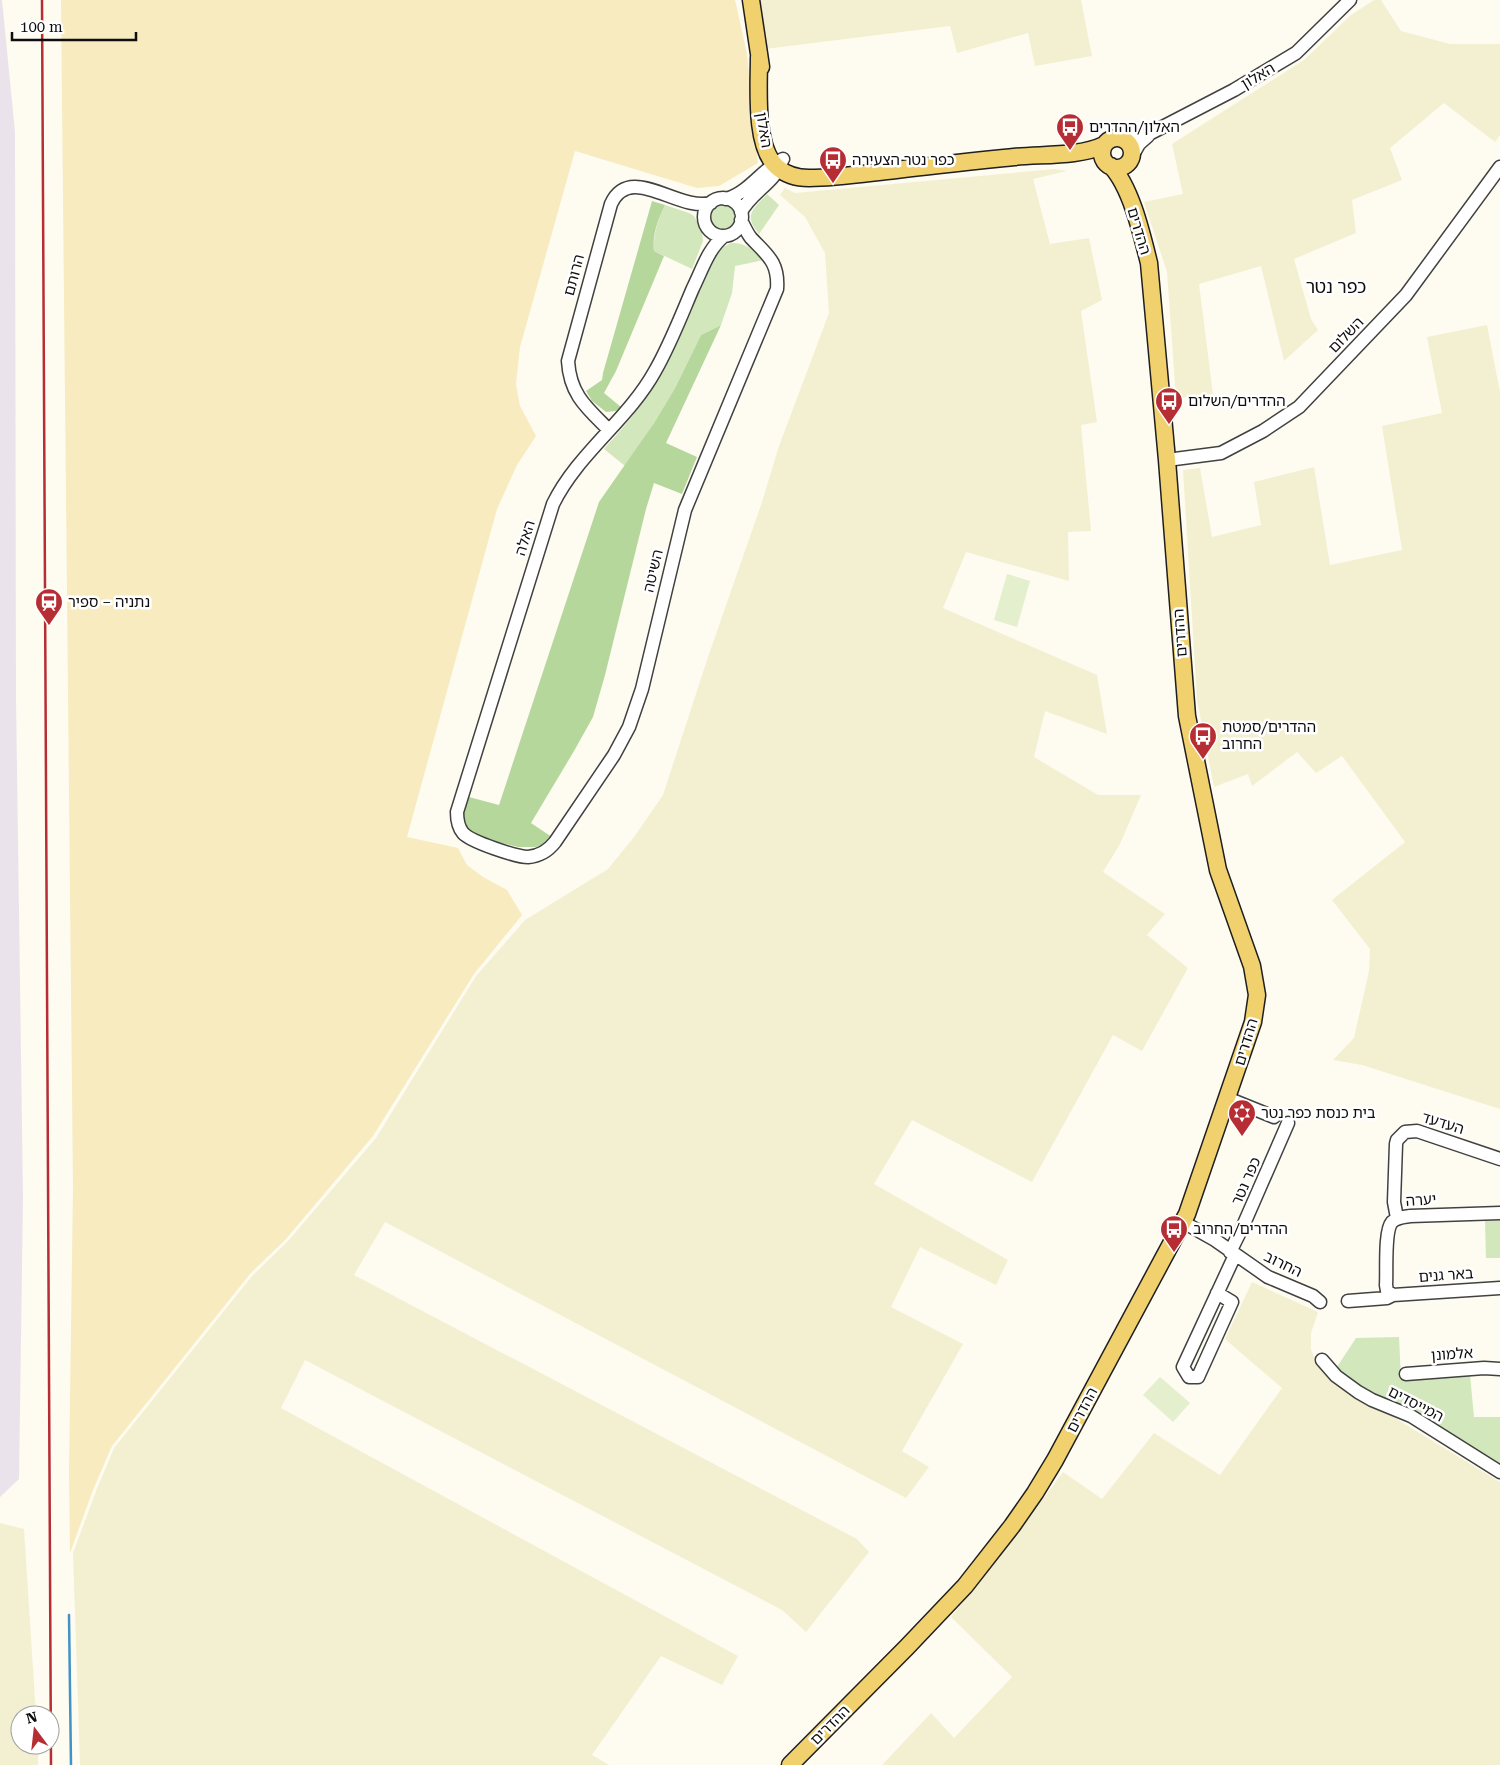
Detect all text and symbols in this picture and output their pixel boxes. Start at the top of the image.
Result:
scale bar [12,10,136,42]
text: 100 m [20,18,63,36]
street label: האלון [1238,59,1278,93]
street label: האלון [752,111,776,149]
bus stop icon: האלון/ההדרים [1055,112,1085,151]
place label: האלון/ההדרים [1089,118,1180,136]
bus stop icon: כפר נטר הצעירה [818,145,848,184]
place label: כפר נטר הצעירה [852,151,955,169]
street label: ההדרים [1123,205,1155,257]
street label: הרותם [560,252,588,298]
district label: כפר נטר [1306,276,1366,297]
street label: השלום [1325,313,1367,357]
bus stop icon: ההדרים/השלום [1154,386,1184,425]
place label: ההדרים/השלום [1188,392,1286,410]
street label: האלה [511,518,539,558]
street label: השיטה [639,548,667,594]
station icon: נתניה – ספיר [34,587,64,626]
place label: נתניה – ספיר [68,593,150,611]
street label: ההדרים [1169,608,1191,658]
place label: ההדרים/סמטת החרוב [1222,718,1316,753]
bus stop icon: ההדרים/סמטת החרוב [1188,721,1218,760]
street label: ההדרים [1230,1016,1262,1068]
synagogue icon: בית כנסת כפר נטר [1227,1098,1257,1137]
place label: בית כנסת כפר נטר [1261,1104,1376,1122]
street label: העדעד [1420,1108,1466,1138]
street label: כפר נטר [1227,1154,1265,1208]
street label: יערה [1405,1190,1437,1210]
bus stop icon: ההדרים/החרוב [1159,1214,1189,1253]
place label: ההדרים/החרוב [1193,1220,1288,1238]
street label: החרוב [1261,1247,1305,1281]
street label: באר גנים [1418,1264,1474,1286]
street label: אלמונן [1430,1344,1474,1364]
street label: המייסדים [1385,1382,1447,1426]
street label: ההדרים [1063,1384,1101,1436]
street label: ההדרים [806,1701,854,1749]
north arrow [10,1705,60,1755]
text: N [24,1708,39,1727]

